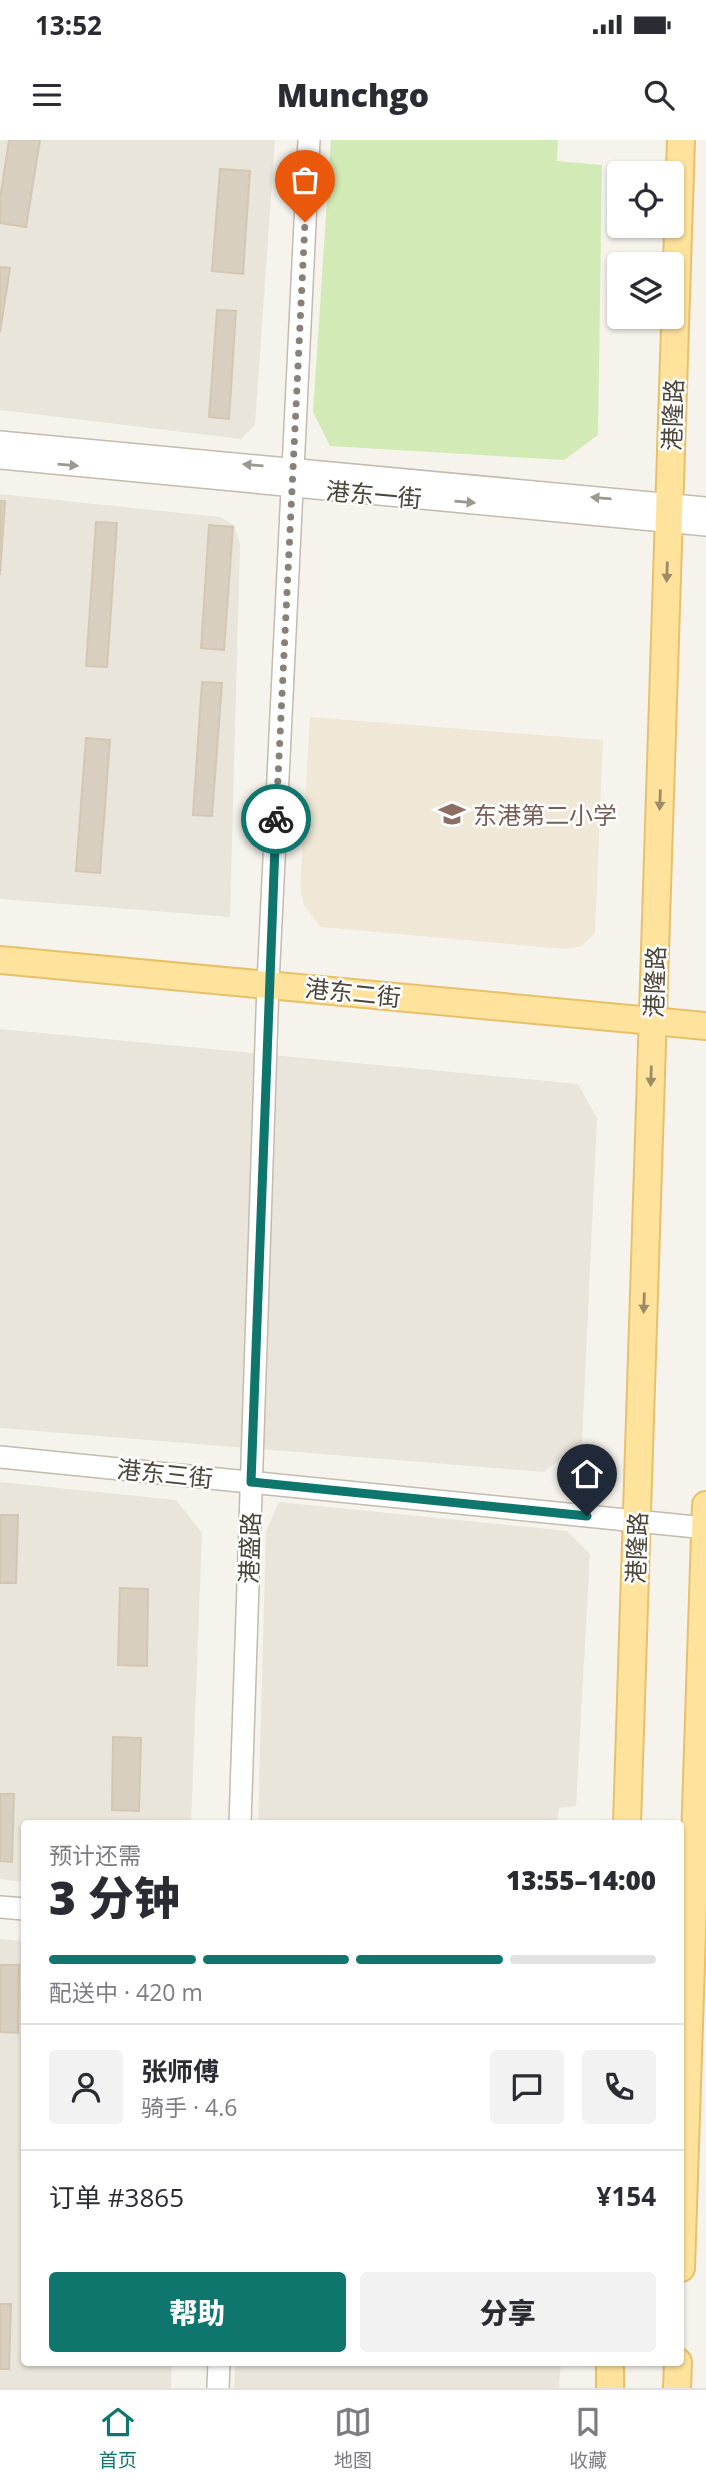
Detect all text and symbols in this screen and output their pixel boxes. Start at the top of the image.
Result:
text: 13:52 [35,7,102,43]
text: Munchgo [277,73,429,116]
icon: menu [28,76,66,114]
icon: search [640,76,678,114]
pin [275,150,335,222]
icon: bag [286,161,324,199]
map controls [607,161,684,329]
button: locate [607,161,684,238]
button: layers [607,252,684,329]
street label: 港隆路 [654,378,690,452]
one-way arrow [57,459,79,470]
one-way arrow [242,460,264,471]
street label: 港东一街 [325,473,423,515]
one-way arrow [590,492,612,503]
one-way arrow [454,497,476,508]
one-way arrow [662,562,673,584]
courier [241,784,311,854]
one-way arrow [654,789,666,811]
place label: 东港第二小学 [473,798,617,831]
school or university icon: 东港第二小学 [437,799,467,829]
icon: bike [257,800,295,838]
street label: 港隆路 [636,945,672,1019]
street label: 港东二街 [304,971,402,1013]
one-way arrow [646,1065,657,1087]
one-way arrow [638,1293,650,1315]
pin [557,1444,617,1516]
street label: 港东三街 [116,1452,214,1494]
icon: home [568,1455,606,1493]
street label: 港盛路 [231,1511,267,1585]
street label: 港隆路 [618,1511,654,1585]
text: 预计还需 [49,1839,141,1871]
text: 13:55–14:00 [506,1862,656,1898]
text: 3 分钟 [49,1866,180,1928]
text: 配送中 · 420 m [49,1976,203,2008]
button: person [49,2050,123,2124]
button: chat [490,2050,564,2124]
button: phone [582,2050,656,2124]
text: 张师傅 [141,2053,219,2089]
text: 骑手 · 4.6 [141,2091,237,2123]
text: ¥154 [597,2178,656,2214]
text: 订单 #3865 [49,2179,184,2215]
button: 帮助 [49,2272,346,2352]
button: 分享 [360,2272,656,2352]
tab: 首页 [99,2403,137,2473]
tab: 地图 [334,2403,372,2473]
tab: 收藏 [569,2403,607,2473]

